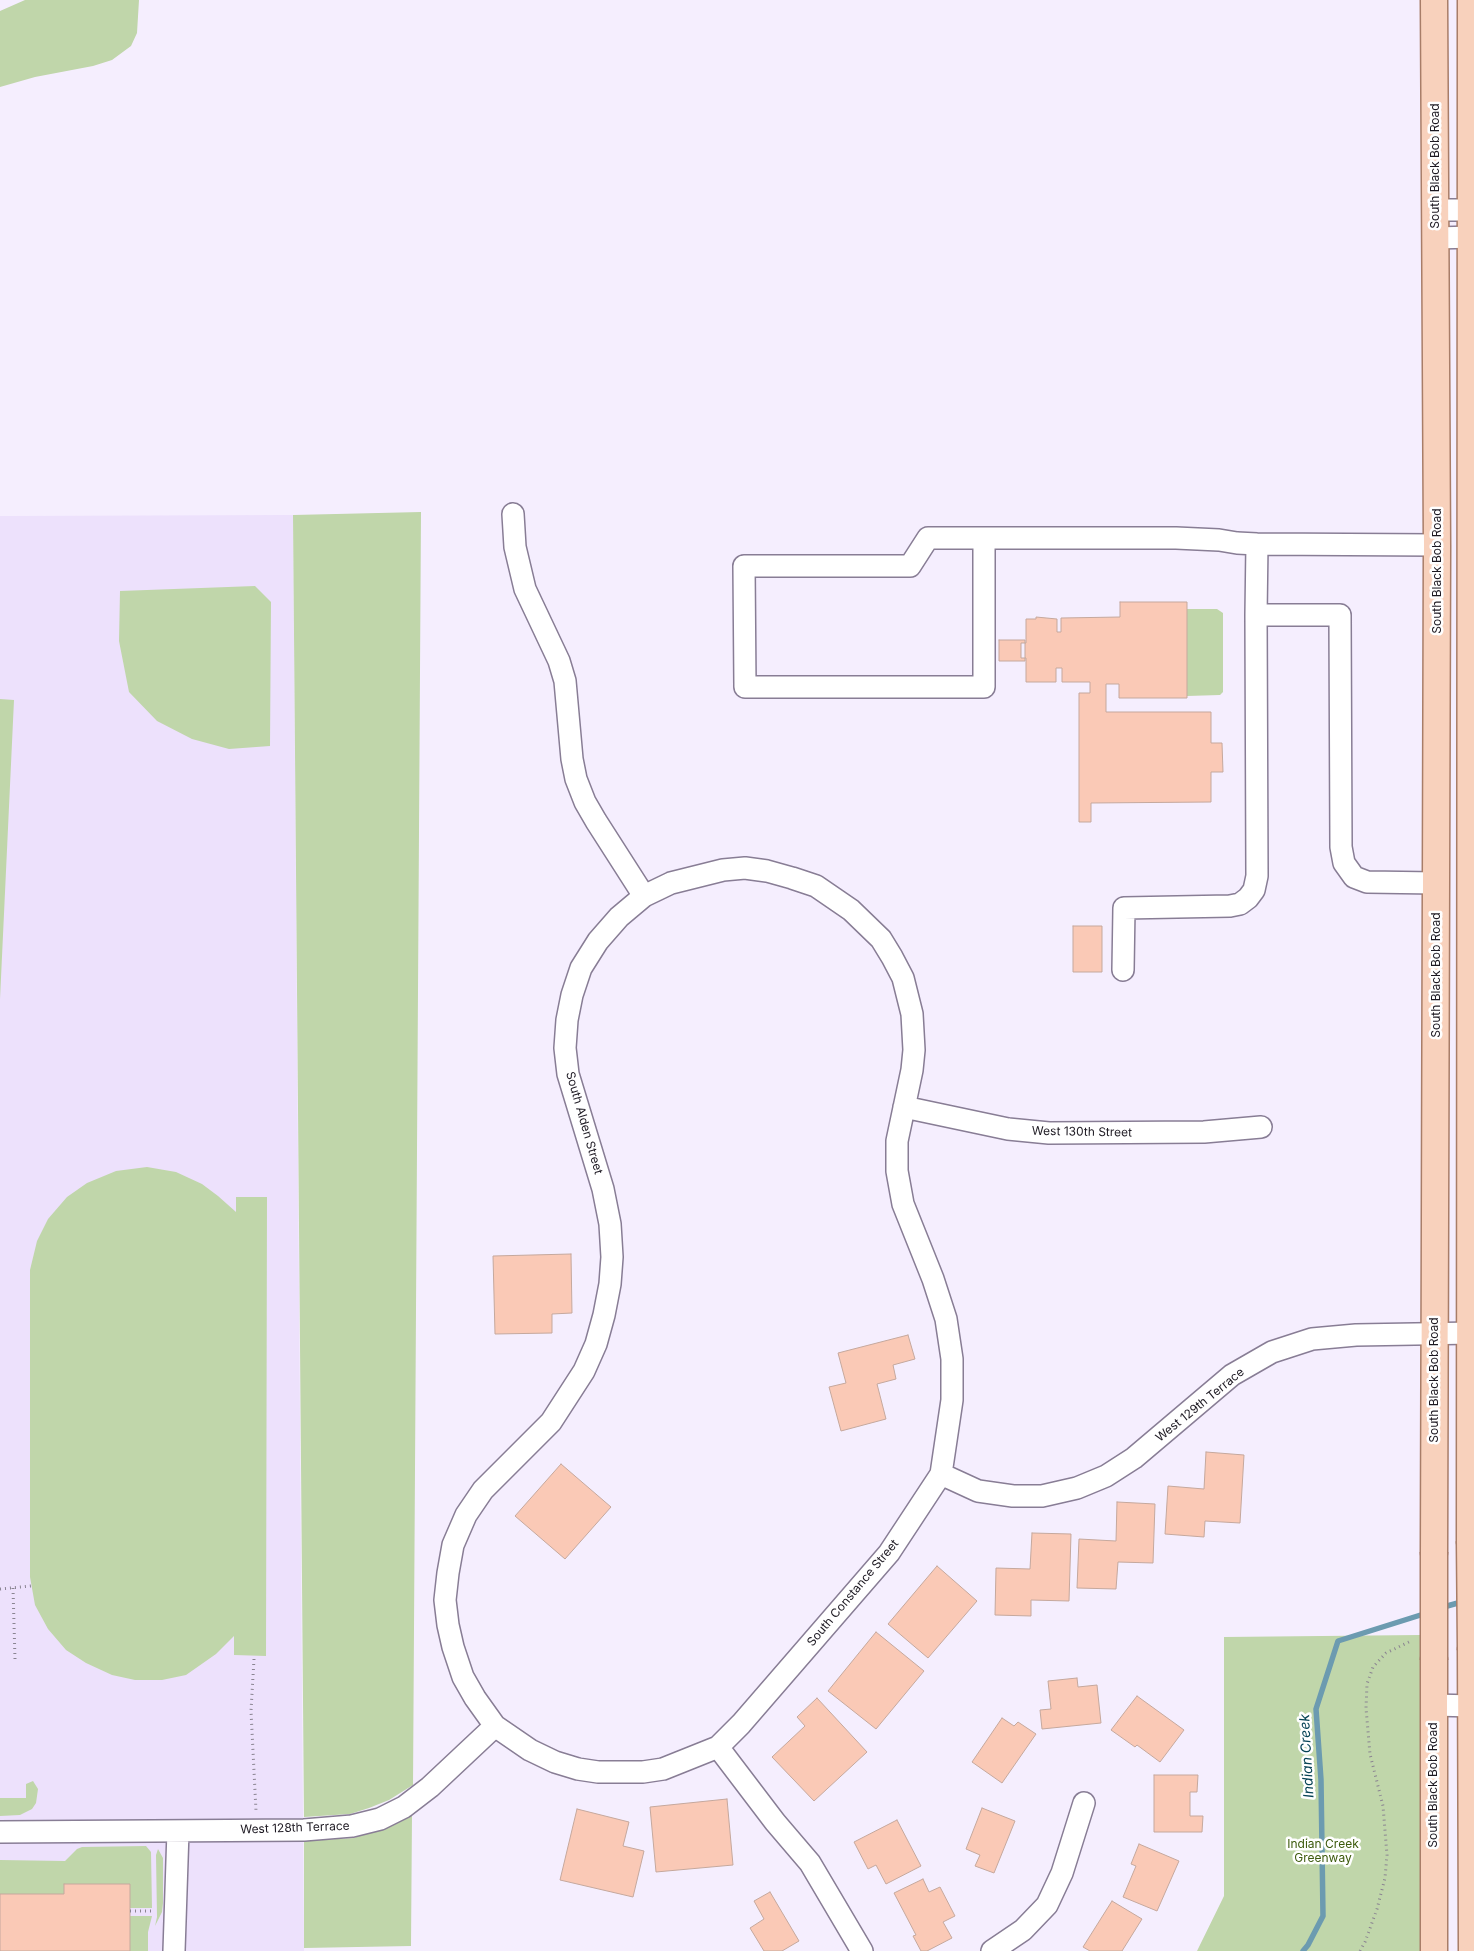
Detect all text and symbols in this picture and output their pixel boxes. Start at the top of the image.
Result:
street label: South Black Bob Road [1428,103,1442,229]
street label: South Black Bob Road [1430,508,1444,634]
street label: South Black Bob Road [1429,912,1443,1038]
street label: South Alden Street [562,1070,606,1176]
street label: West 130th Street [1032,1124,1132,1140]
street label: South Black Bob Road [1427,1317,1441,1443]
street label: West 129th Terrace [1153,1365,1247,1445]
street label: South Constance Street [804,1537,902,1649]
water label: Indian Creek [1296,1714,1318,1798]
street label: South Black Bob Road [1426,1722,1440,1848]
street label: West 128th Terrace [240,1819,350,1837]
park label: Indian Creek Greenway [1287,1837,1359,1865]

